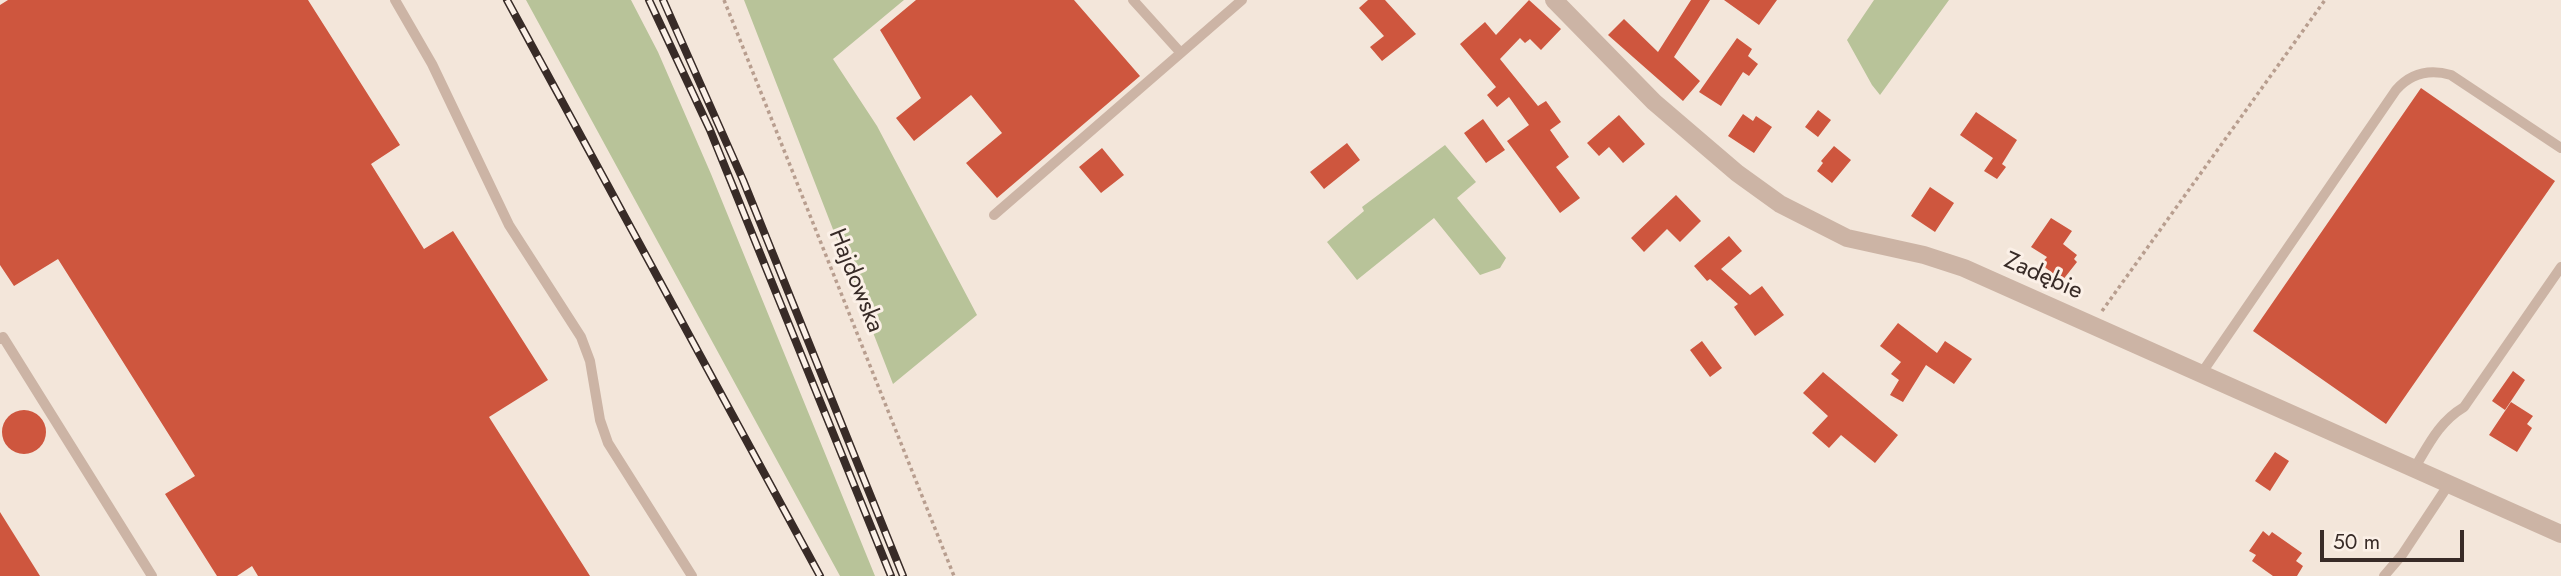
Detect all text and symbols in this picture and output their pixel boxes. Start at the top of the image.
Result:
street label: Hajdowska [821,225,889,337]
street label: Zadębie [1999,247,2087,307]
scale bar [2323,516,2466,560]
text: 50 m [2333,527,2380,557]

